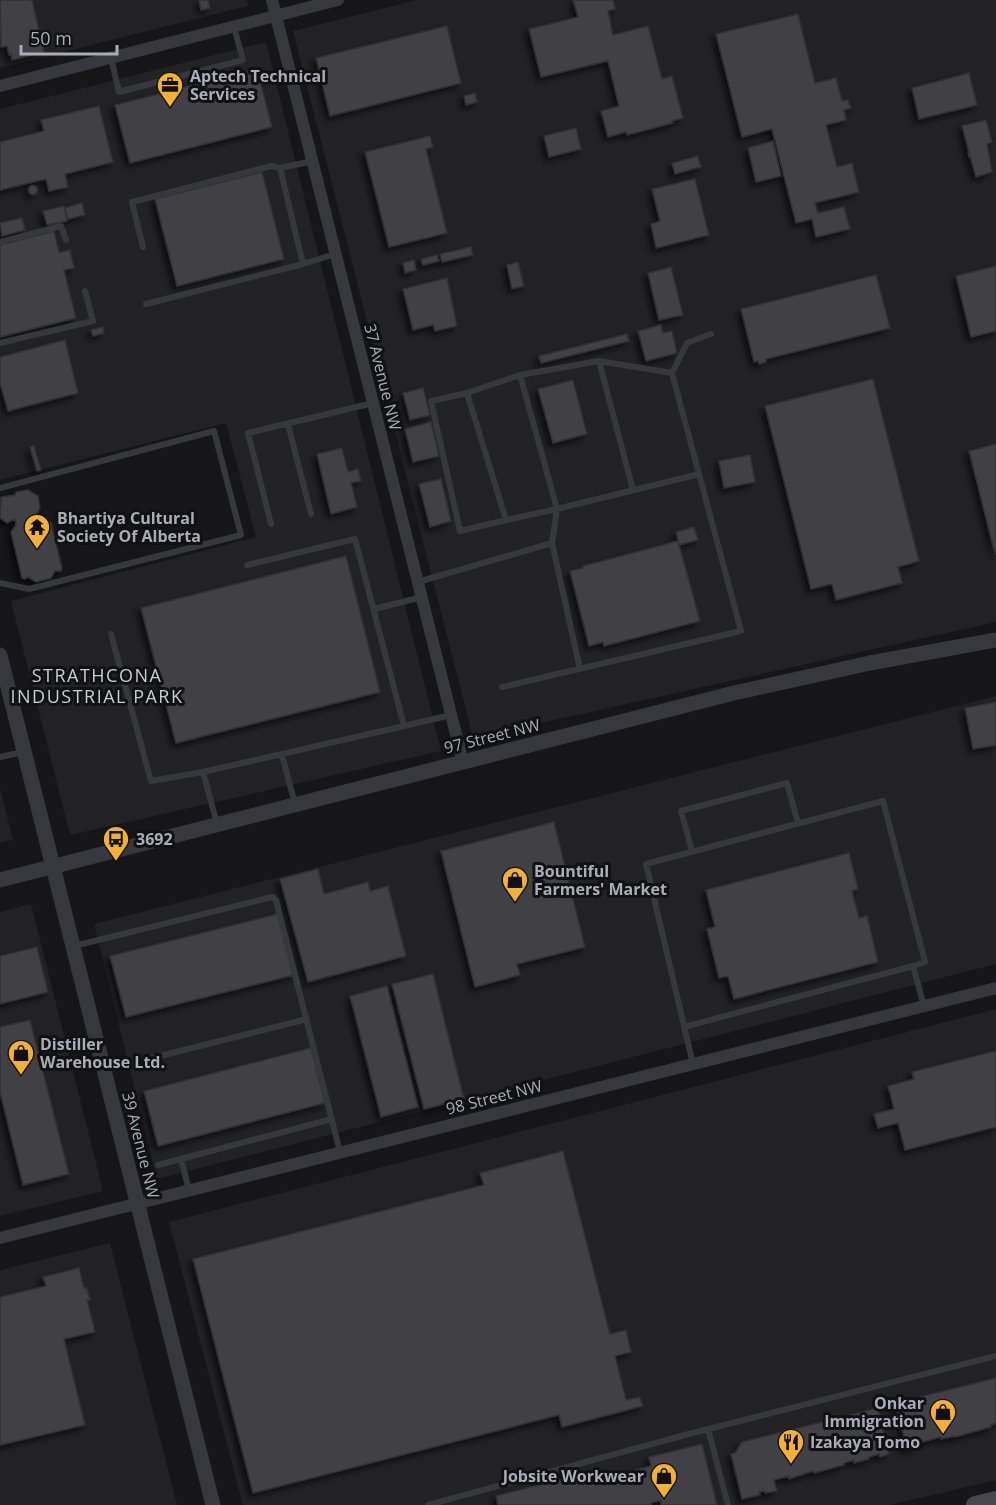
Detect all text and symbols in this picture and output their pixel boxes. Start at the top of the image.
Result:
scale bar [21,18,117,56]
text: 50 m [30,26,72,50]
place label: Aptech Technical Services [190,65,326,105]
office icon: Aptech Technical Services [155,70,185,108]
street label: 37 Avenue NW [359,321,407,433]
place label: Bhartiya Cultural Society Of Alberta [57,507,201,547]
temple icon: Bhartiya Cultural Society Of Alberta [22,512,52,550]
district label: STRATHCONA INDUSTRIAL PARK [11,663,183,708]
street label: 97 Street NW [442,713,542,759]
bus stop icon: 3692 [101,824,131,862]
place label: 3692 [136,828,173,850]
place label: Bountiful Farmers' Market [534,860,667,900]
shop icon: Bountiful Farmers' Market [500,865,530,903]
place label: Distiller Warehouse Ltd. [40,1033,165,1073]
shop icon: Distiller Warehouse Ltd. [6,1038,36,1076]
street label: 98 Street NW [444,1074,544,1120]
street label: 39 Avenue NW [117,1089,165,1201]
place label: Onkar Immigration [824,1392,924,1432]
shop icon: Onkar Immigration [928,1397,958,1435]
restaurant icon: Izakaya Tomo [776,1427,806,1465]
place label: Izakaya Tomo [810,1431,920,1453]
shop icon: Jobsite Workwear [649,1461,679,1499]
place label: Jobsite Workwear [501,1465,644,1487]

